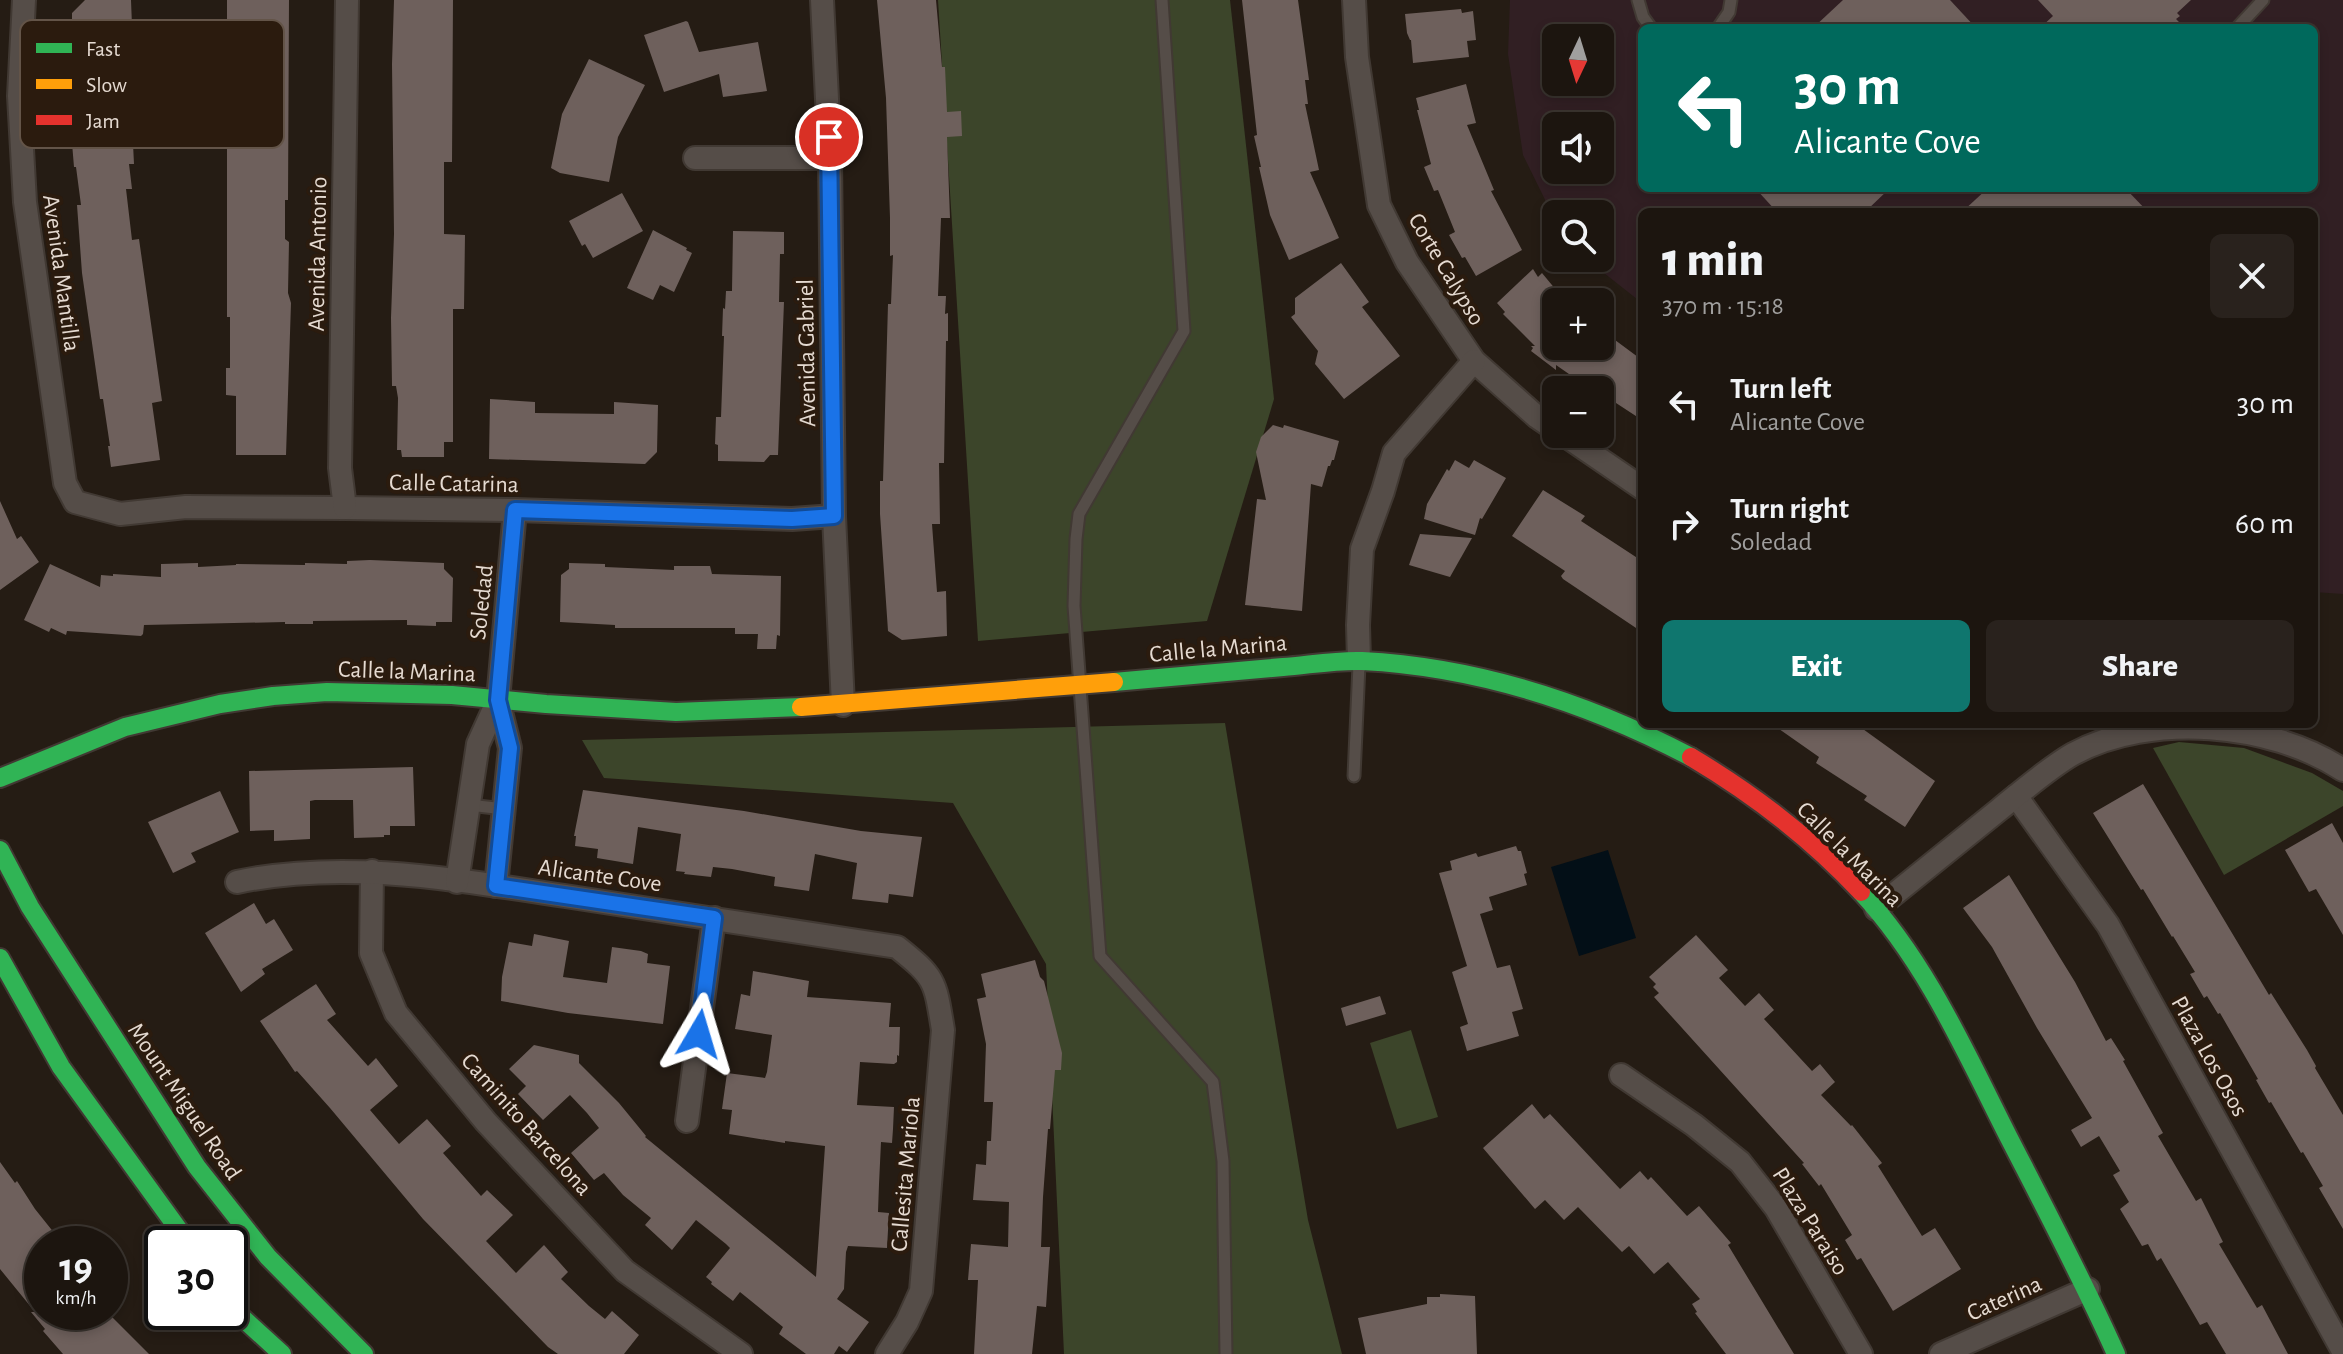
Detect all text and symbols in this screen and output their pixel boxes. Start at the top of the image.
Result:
legend [20,20,284,148]
north arrow [1542,24,1614,96]
map controls [1542,24,1614,448]
text: Fast [86,38,120,60]
icon: left [1662,56,1766,160]
text: 30 m [1794,59,1901,115]
text: Slow [86,74,127,96]
pin [795,103,863,171]
text: Jam [86,110,120,132]
button: sound [1542,112,1614,184]
icon: arrive [807,115,851,159]
text: Alicante Cove [1794,124,1981,160]
street label: Avenida Antonio [305,176,331,332]
street label: Avenida Mantilla [38,193,84,353]
button: search [1542,200,1614,272]
street label: Corte Calypso [1403,209,1489,330]
button: close [2210,234,2294,318]
text: 1 min [1662,237,1764,285]
street label: Avenida Gabriel [794,279,820,427]
button: + [1542,288,1614,360]
text: 370 m · 15:18 [1662,293,1784,319]
text: Turn left [1730,374,1831,404]
button: − [1542,376,1614,448]
icon: left [1662,382,1706,426]
text: 30 m [2237,389,2294,419]
text: Alicante Cove [1730,409,1865,435]
street label: Calle Catarina [389,471,519,497]
text: Turn right [1730,494,1849,524]
icon: right [1662,502,1706,546]
text: 60 m [2235,509,2294,539]
text: Soledad [1730,529,1812,555]
street label: Soledad [466,563,498,641]
button: Exit [1662,620,1970,712]
button: Share [1986,620,2294,712]
street label: Calle la Marina [1148,631,1288,667]
street label: Calle la Marina [338,658,476,686]
street label: Calle la Marina [1792,797,1907,912]
street label: Alicante Cove [537,855,663,897]
position arrow [657,992,741,1076]
street label: Plaza Los Osos [2166,992,2252,1121]
street label: Mount Miguel Road [123,1019,245,1184]
street label: Caminito Barcelona [456,1049,596,1200]
street label: Callesita Mariola [887,1095,925,1253]
street label: Plaza Paraiso [1768,1163,1853,1280]
speed limit sign: 30 [144,1226,248,1330]
text: 19 [59,1248,93,1288]
street label: Caterina [1963,1272,2045,1326]
text: km/h [55,1288,97,1308]

